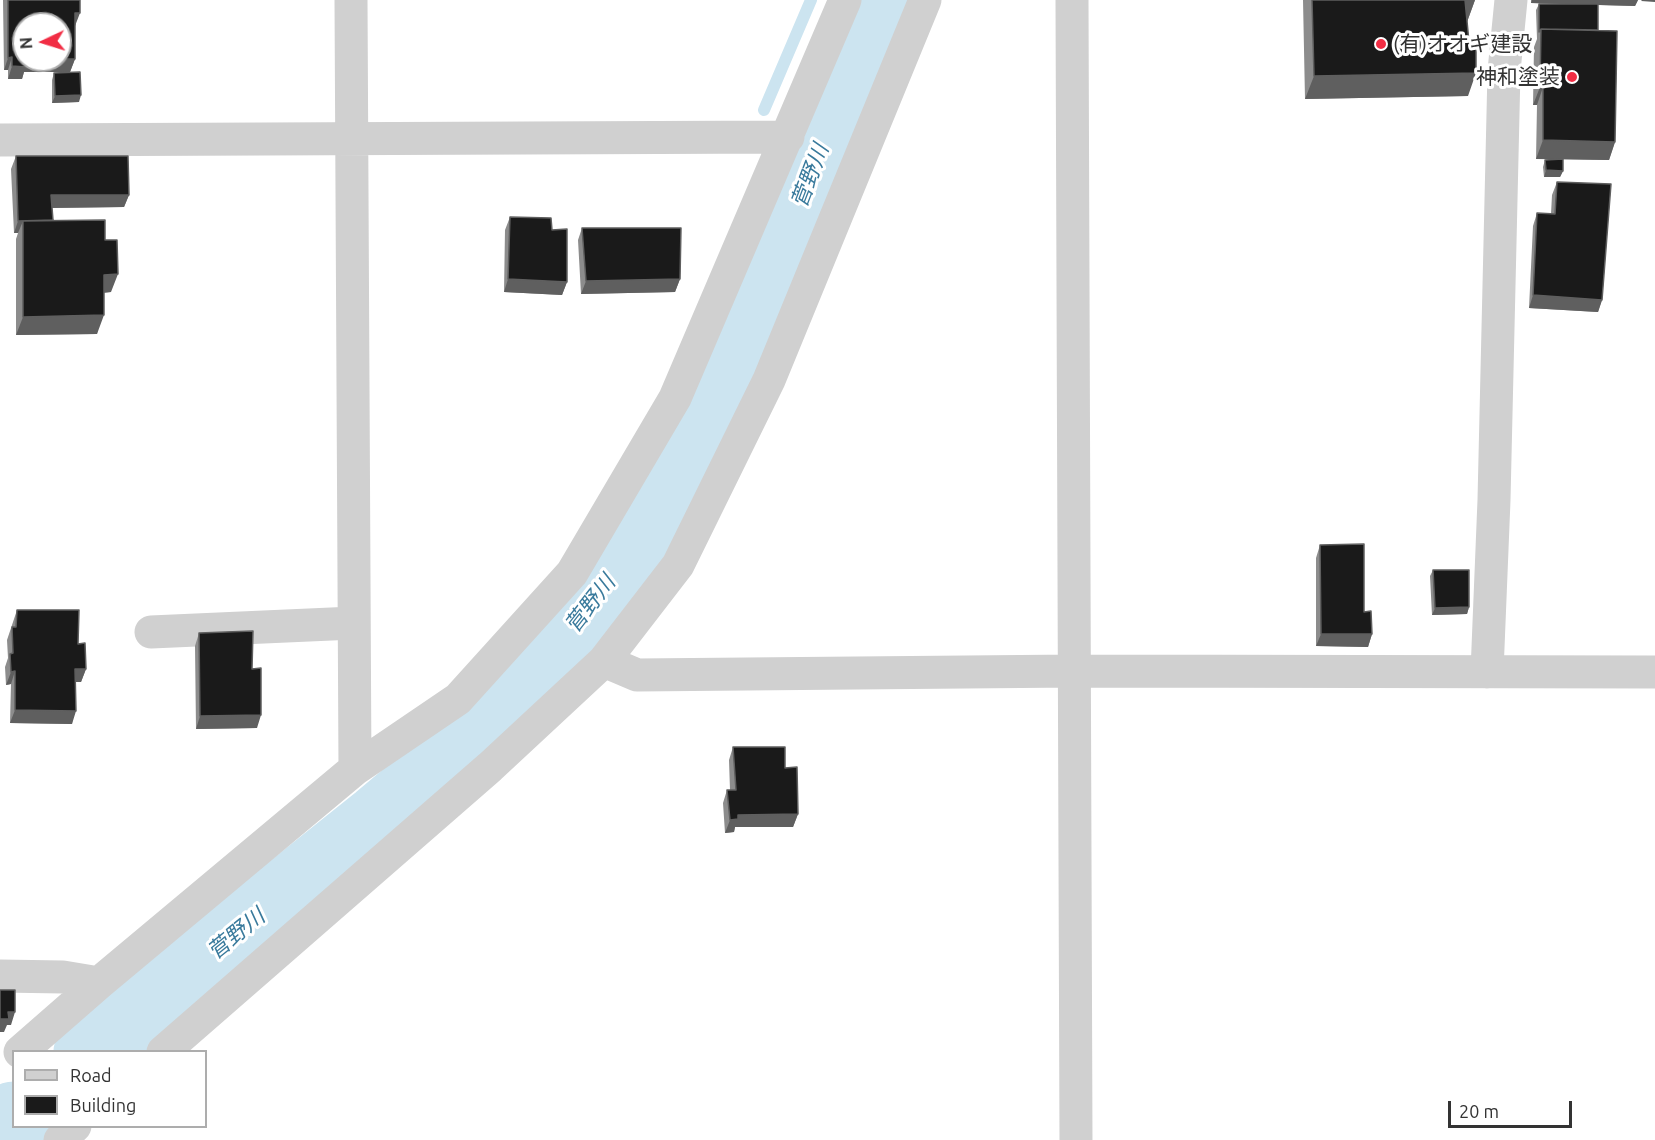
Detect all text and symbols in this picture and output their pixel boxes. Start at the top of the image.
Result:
north arrow [12,12,72,72]
place label: (有)オオギ建設 [1393,31,1532,57]
text: N [17,37,35,50]
marker: (有)オオギ建設 [1374,37,1388,51]
place label: 神和塗装 [1476,64,1560,90]
marker: 神和塗装 [1565,70,1579,84]
water label: 菅野川 [786,140,834,212]
water label: 菅野川 [559,570,621,638]
water label: 菅野川 [202,903,270,965]
legend [12,1050,207,1128]
text: Road [70,1065,112,1085]
scale bar [1451,1089,1576,1127]
text: Building [70,1095,136,1115]
text: 20 m [1459,1101,1499,1121]

